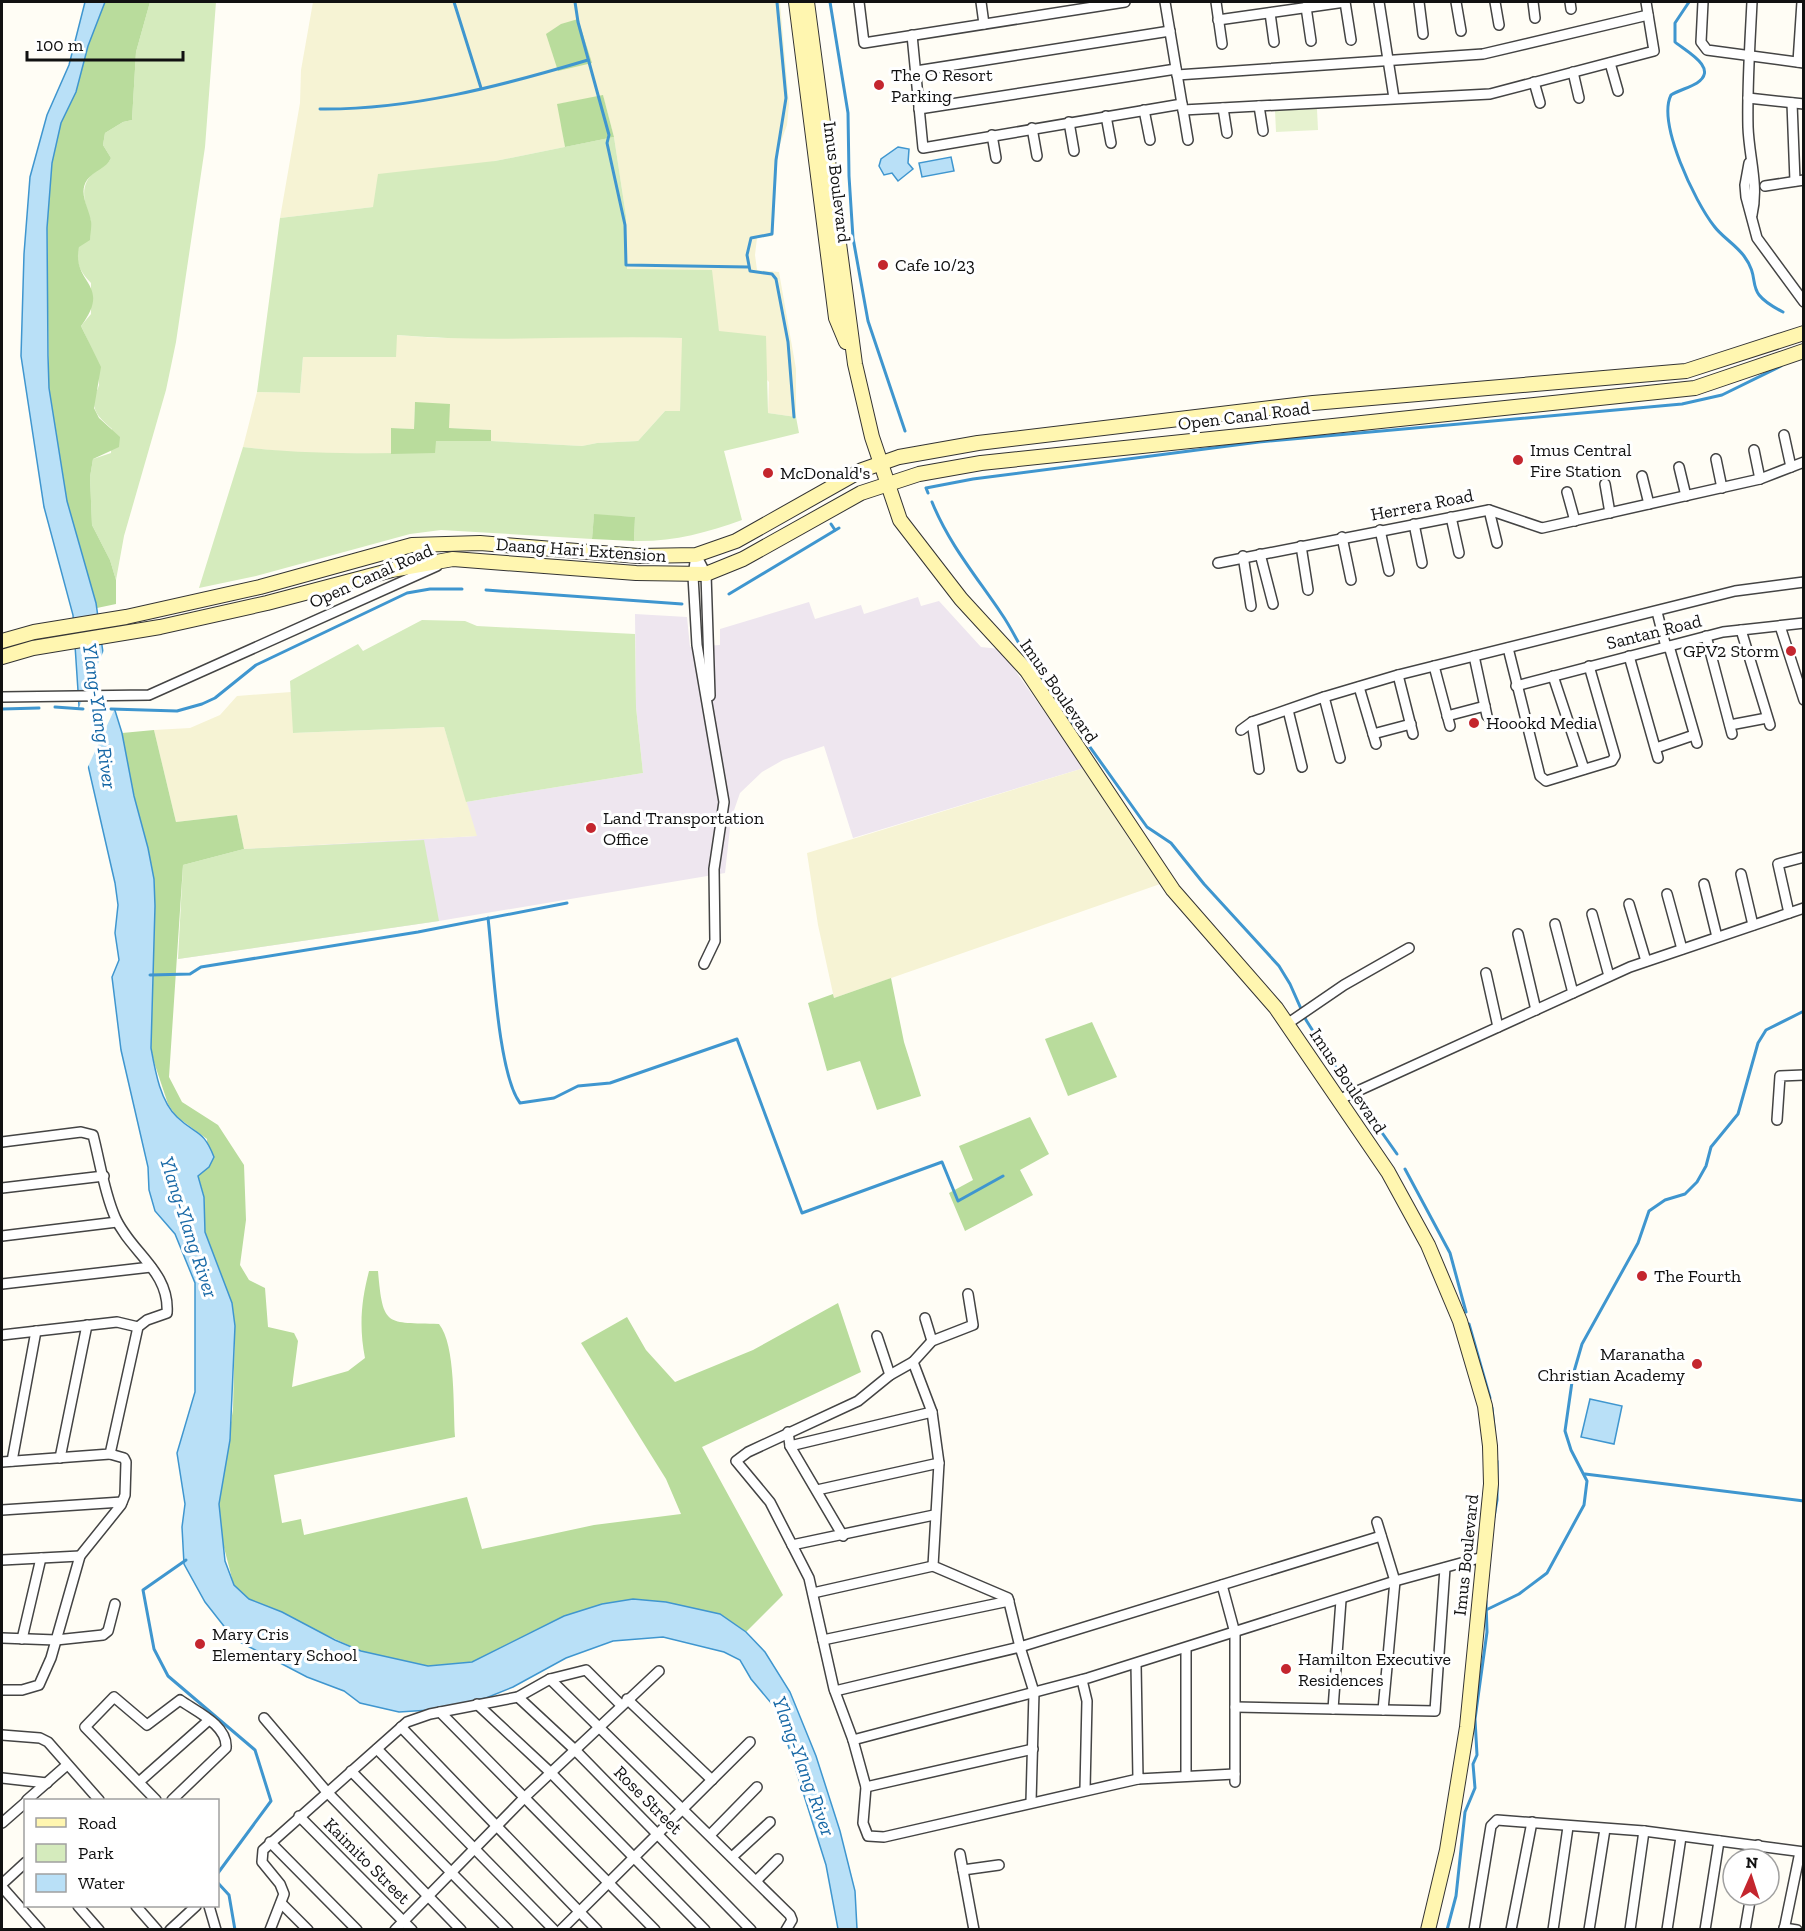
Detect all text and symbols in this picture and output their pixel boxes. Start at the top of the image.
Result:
scale bar [27,24,183,62]
text: 100 m [36,34,84,56]
place label: The O Resort Parking [891,64,993,107]
marker: The O Resort Parking [872,78,886,92]
street label: Imus Boulevard [819,120,855,244]
place label: Cafe 10/23 [895,254,975,276]
marker: Cafe 10/23 [876,258,890,272]
street label: Open Canal Road [1177,397,1311,435]
place label: Imus Central Fire Station [1530,439,1632,482]
marker: Imus Central Fire Station [1511,453,1525,467]
place label: McDonald's [780,462,870,484]
marker: McDonald's [761,466,775,480]
street label: Herrera Road [1369,484,1475,526]
street label: Daang Hari Extension [495,533,668,567]
street label: Open Canal Road [306,539,436,613]
street label: Santan Road [1604,610,1704,654]
street label: Imus Boulevard [1015,635,1103,747]
place label: GPV2 Storm [1683,640,1779,662]
water label: Ylang-Ylang River [78,642,122,790]
marker: GPV2 Storm [1784,644,1798,658]
place label: Hoookd Media [1486,712,1598,734]
marker: Hoookd Media [1467,716,1481,730]
place label: Land Transportation Office [603,807,765,850]
marker: Land Transportation Office [584,821,598,835]
street label: Imus Boulevard [1305,1024,1391,1138]
water label: Ylang-Ylang River [155,1153,223,1301]
place label: The Fourth [1654,1265,1741,1287]
marker: The Fourth [1635,1269,1649,1283]
place label: Maranatha Christian Academy [1537,1343,1686,1386]
marker: Maranatha Christian Academy [1690,1357,1704,1371]
street label: Imus Boulevard [1449,1493,1483,1617]
place label: Mary Cris Elementary School [212,1623,357,1666]
marker: Mary Cris Elementary School [193,1637,207,1651]
place label: Hamilton Executive Residences [1298,1648,1451,1691]
marker: Hamilton Executive Residences [1279,1662,1293,1676]
water label: Ylang-Ylang River [768,1693,840,1839]
street label: Rose Street [609,1761,687,1839]
legend [24,1799,219,1907]
text: Road [78,1812,117,1834]
street label: Kaimito Street [319,1813,415,1909]
text: Park [78,1842,114,1864]
north arrow [1721,1847,1781,1907]
text: N [1745,1853,1758,1872]
text: Water [78,1872,125,1894]

